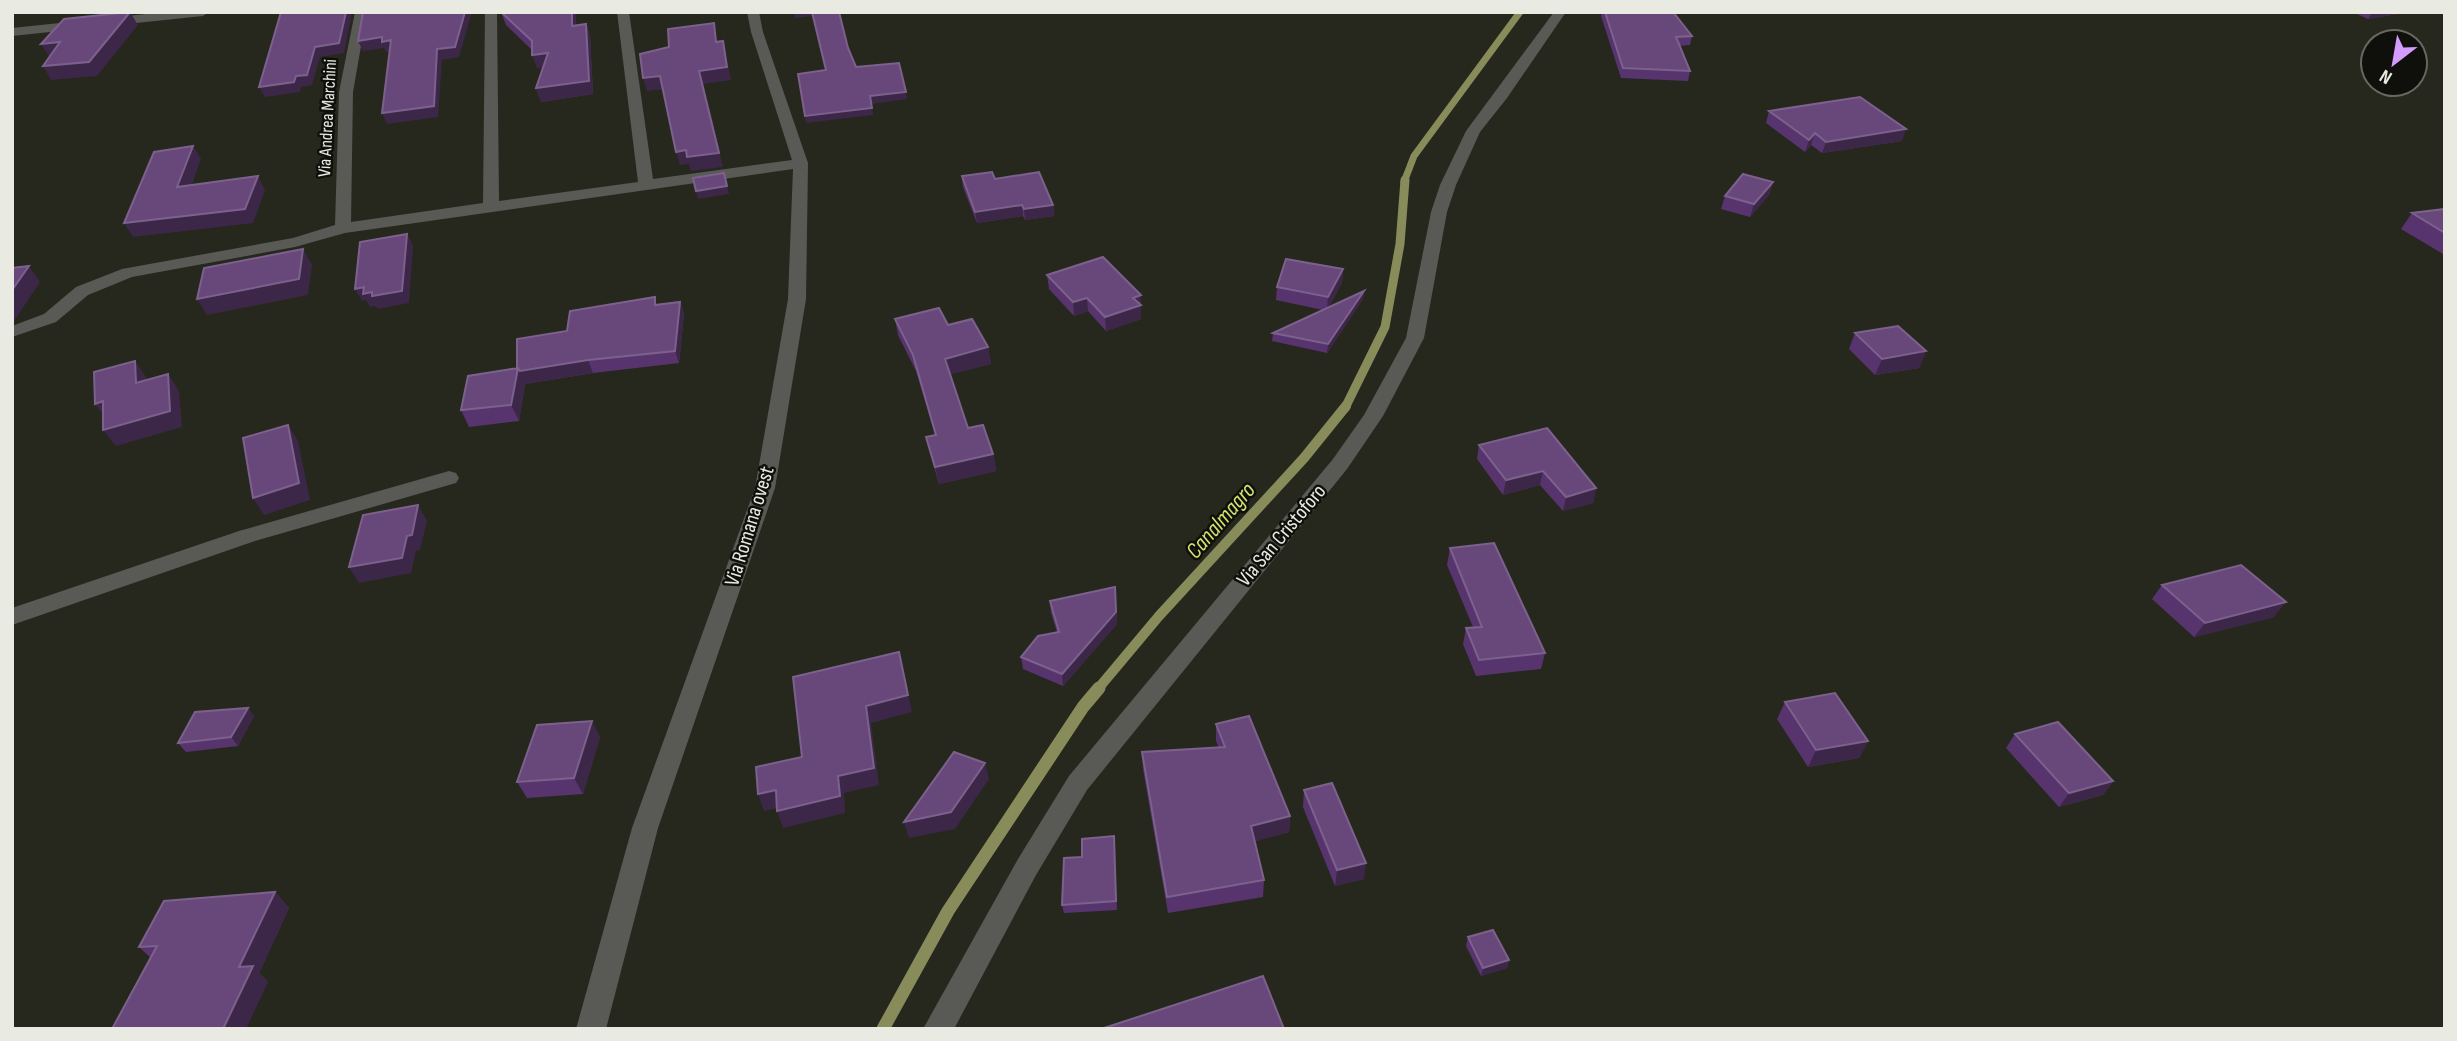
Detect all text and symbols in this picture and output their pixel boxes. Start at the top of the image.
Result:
north arrow [2359,28,2429,98]
street label: Via Andrea Marchini [314,58,341,178]
text: N [2376,64,2396,89]
street label: Via Romana ovest [719,463,780,589]
water label: Canalmagro [1180,476,1262,564]
street label: Via San Cristoforo [1232,479,1331,591]

